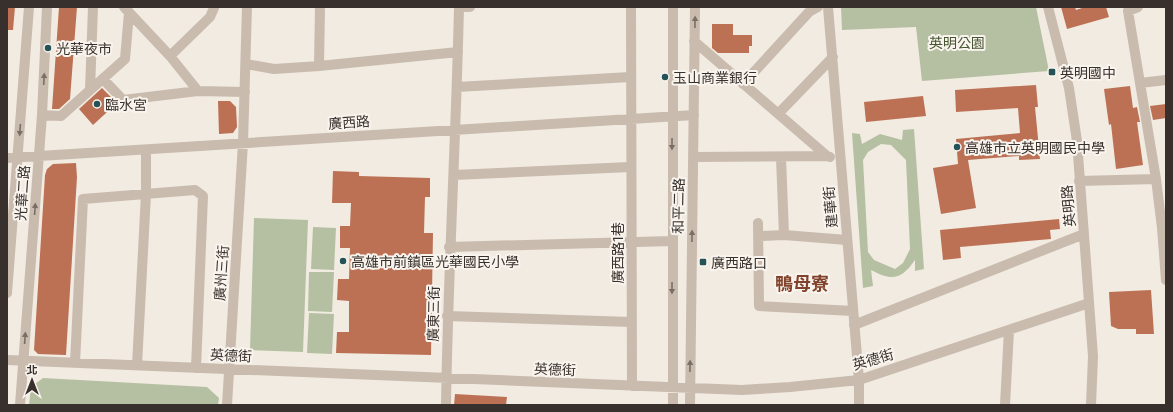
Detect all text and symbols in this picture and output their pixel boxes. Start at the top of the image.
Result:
one-way arrow [692,15,698,28]
park label: 英明公園 [929,34,985,51]
place label: 光華夜市 [56,40,112,57]
marker: 光華夜市 [43,43,53,53]
place label: 英明國中 [1060,64,1116,81]
marker: 英明國中 [1047,67,1057,77]
place label: 玉山商業銀行 [673,69,757,86]
one-way arrow [41,72,47,85]
marker: 玉山商業銀行 [660,72,670,82]
place label: 臨水宮 [105,96,147,113]
marker: 臨水宮 [92,99,102,109]
street label: 廣西路 [327,112,371,132]
one-way arrow [16,124,23,136]
one-way arrow [669,138,675,151]
place label: 高雄市立英明國民中學 [965,139,1105,156]
marker: 高雄市立英明國民中學 [952,142,962,152]
street label: 光華二路 [12,164,32,222]
street label: 和平二路 [669,178,687,234]
street label: 英明路 [1058,184,1078,228]
street label: 建華街 [820,185,840,229]
one-way arrow [32,203,38,215]
street label: 廣西路1巷 [609,222,626,284]
one-way arrow [689,229,695,242]
street label: 廣州三街 [211,244,231,302]
place label: 高雄市前鎮區光華國民小學 [351,253,519,270]
place label: 廣西路口 [711,254,767,271]
marker: 高雄市前鎮區光華國民小學 [338,256,348,266]
marker: 廣西路口 [698,257,708,267]
district label: 鴨母寮 [775,272,829,294]
one-way arrow [669,282,675,295]
street label: 廣東三街 [424,286,442,342]
one-way arrow [21,332,28,344]
street label: 英德街 [210,345,252,365]
street label: 英德街 [850,345,896,373]
one-way arrow [687,359,693,372]
north arrow [12,360,52,400]
street label: 英德街 [534,360,576,378]
text: 北 [27,363,38,376]

